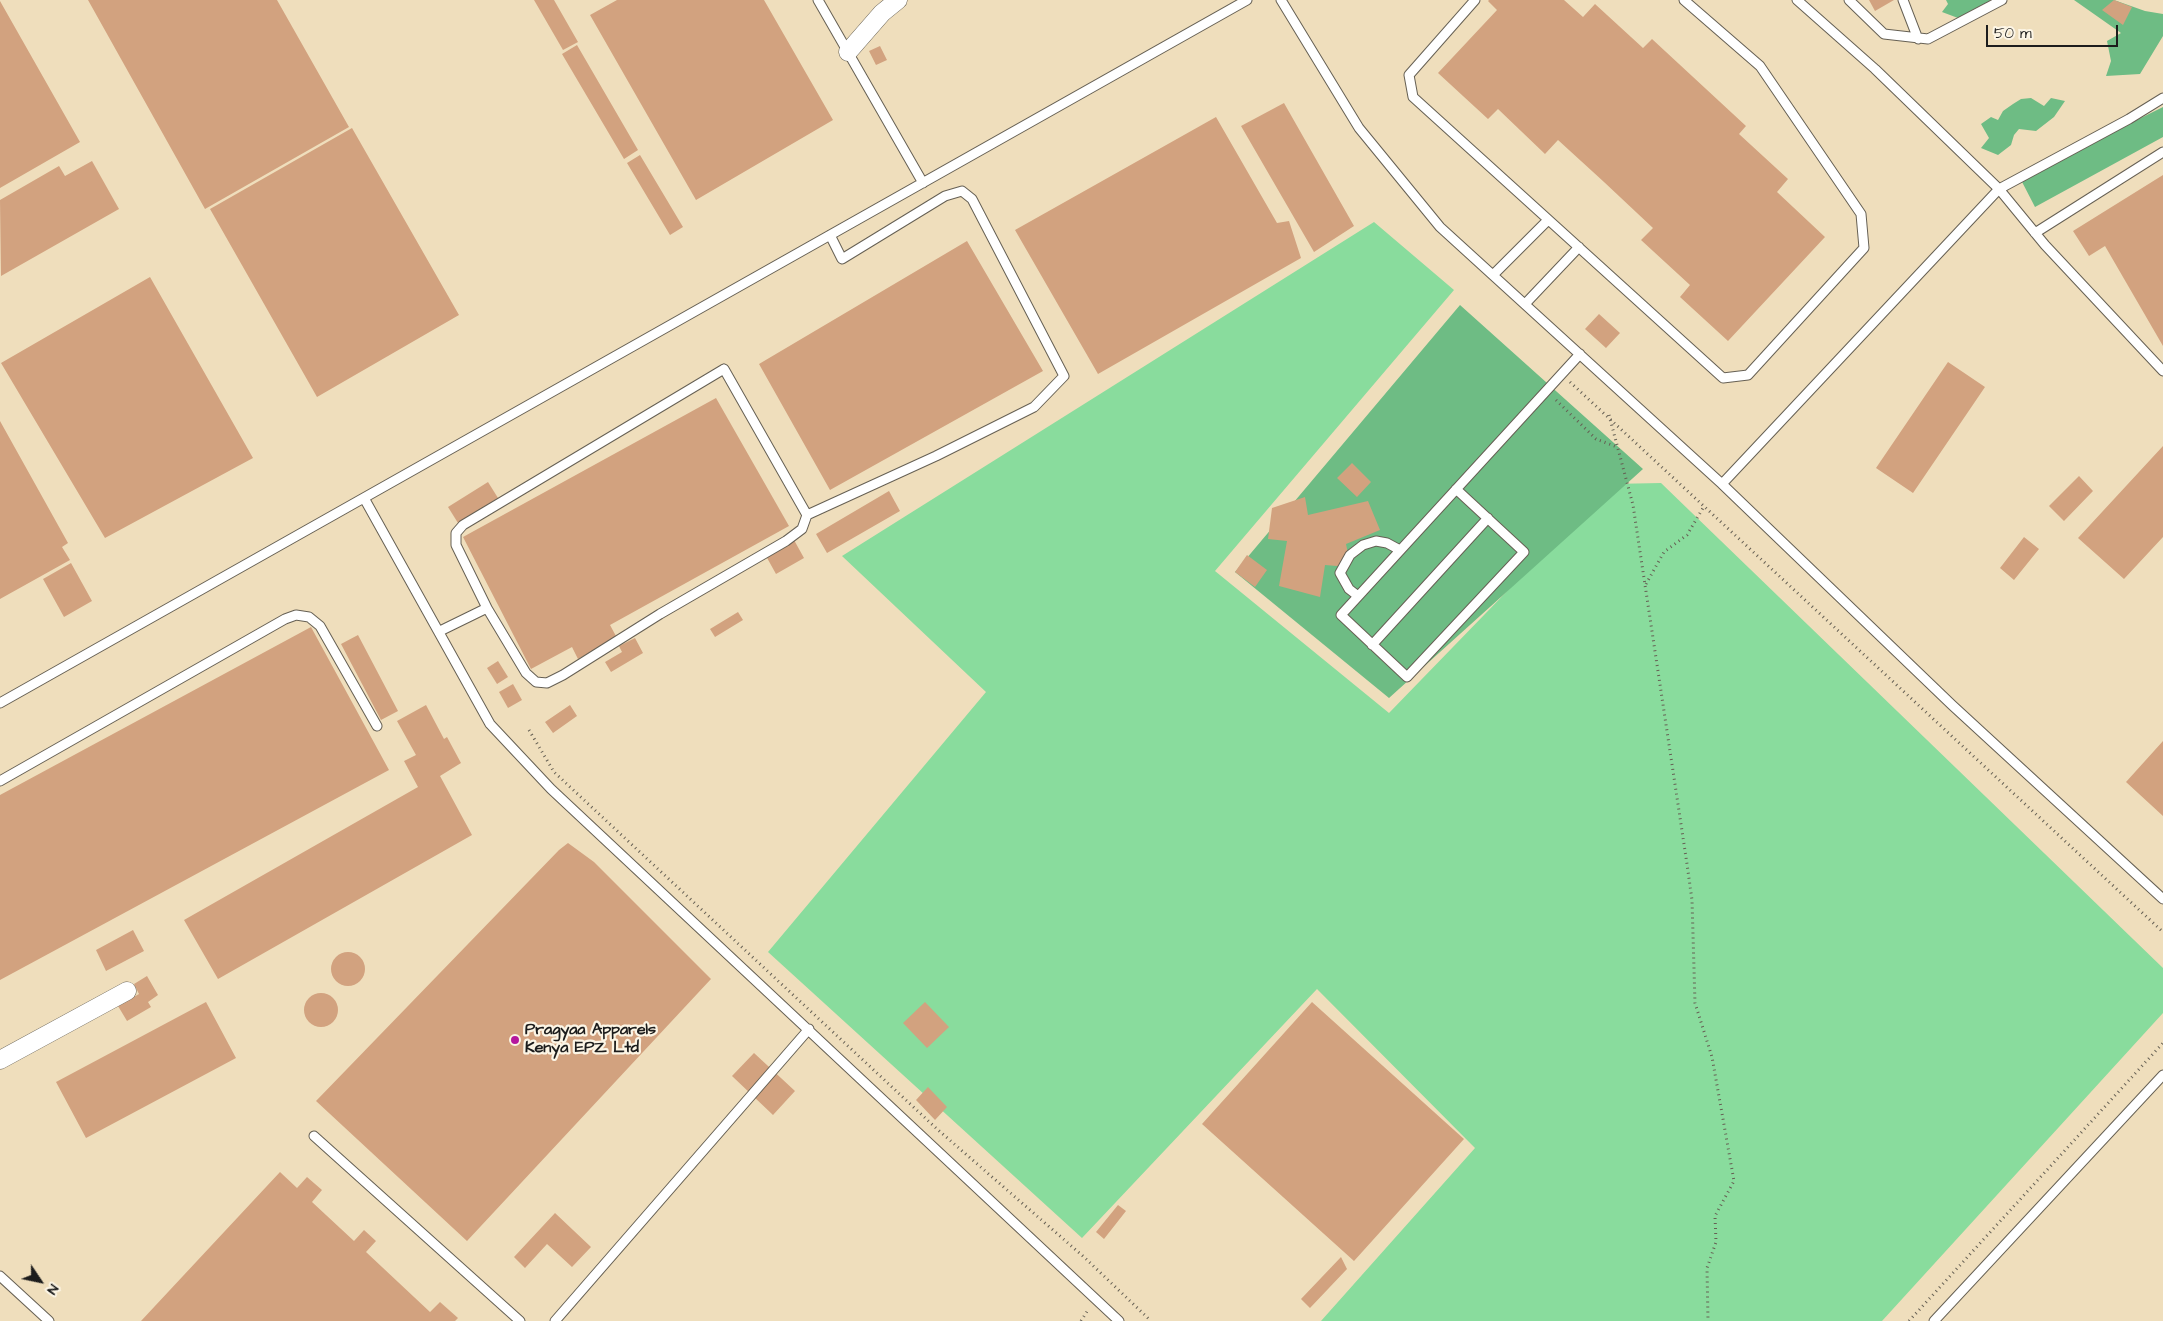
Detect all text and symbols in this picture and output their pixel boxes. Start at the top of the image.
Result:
scale bar [1988,15,2120,47]
text: 50 m [1994,23,2032,44]
place label: Pragyaa Apparels Kenya EPZ Ltd [525,1021,656,1059]
marker: Pragyaa Apparels Kenya EPZ Ltd [509,1034,521,1046]
north arrow [15,1256,65,1306]
text: N [42,1280,63,1299]

